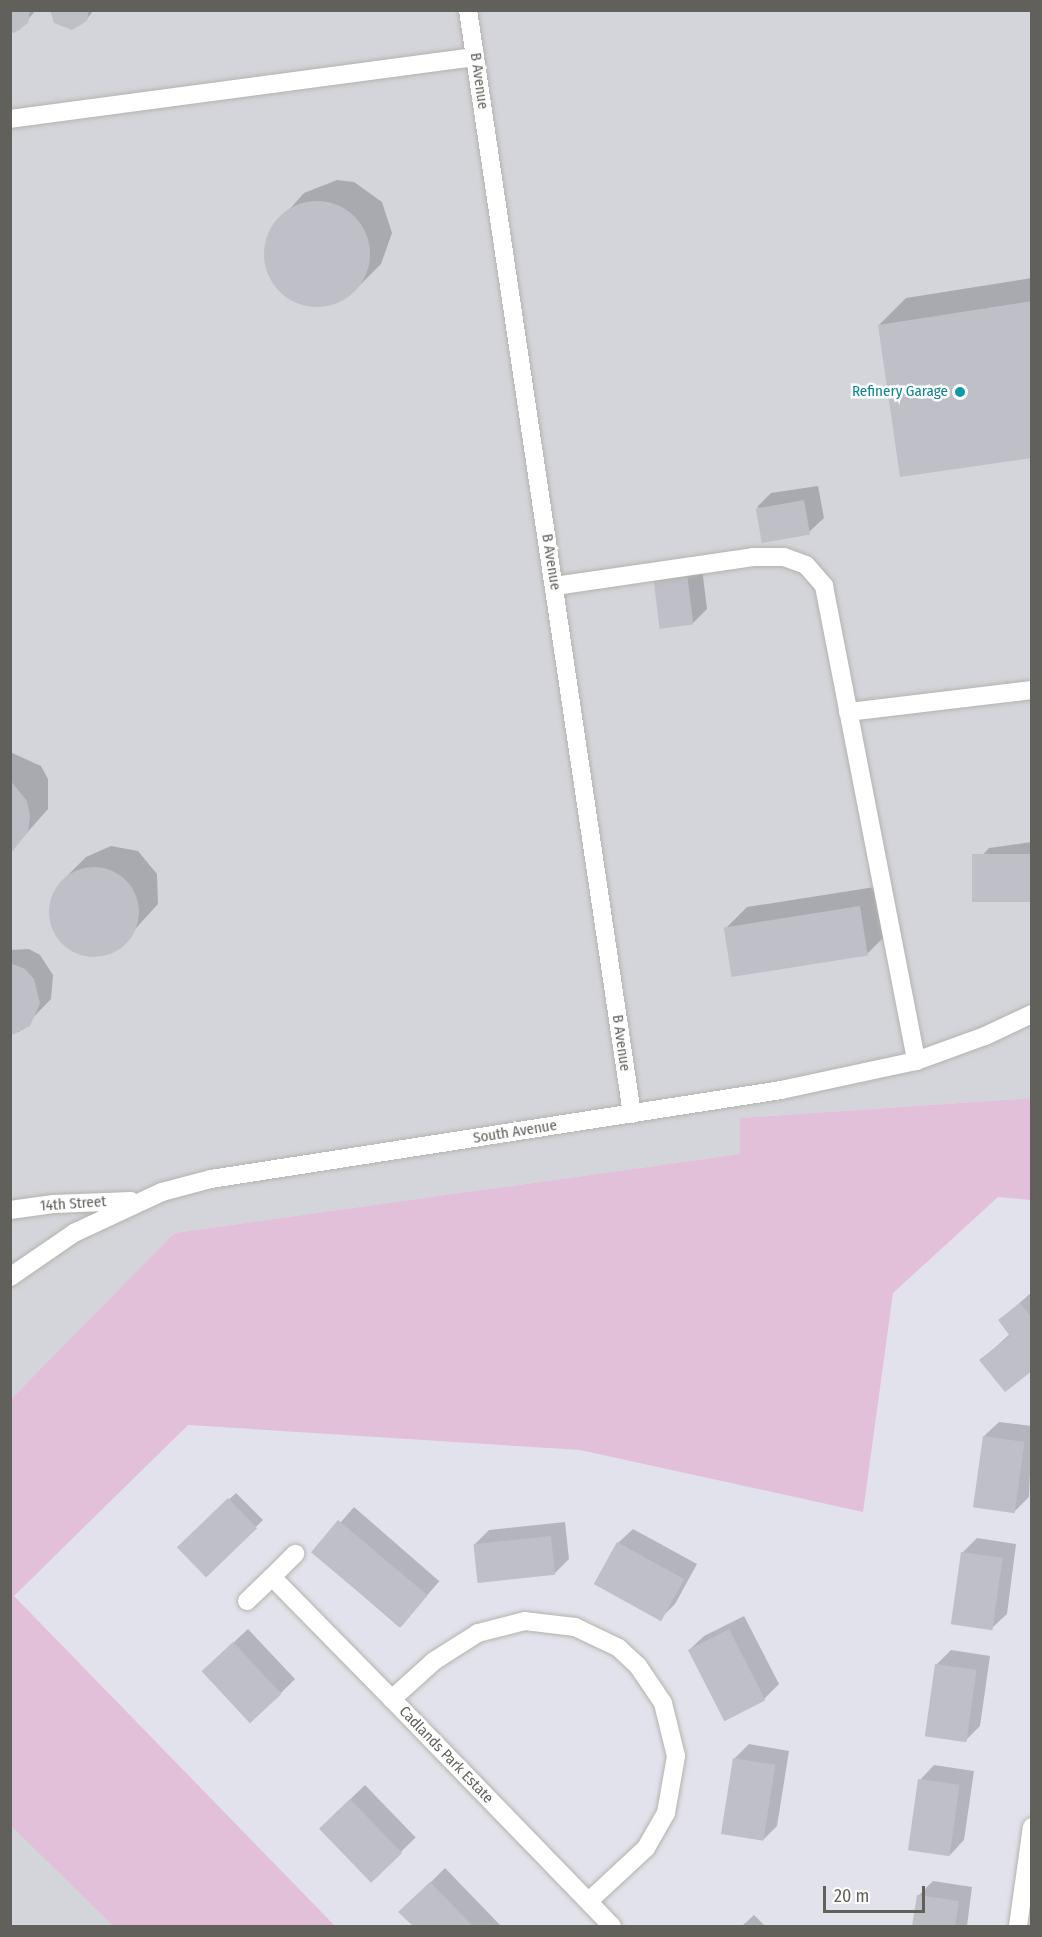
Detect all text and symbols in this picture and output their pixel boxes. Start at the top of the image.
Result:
street label: B Avenue [466,52,492,110]
place label: Refinery Garage [852,383,948,401]
marker: Refinery Garage [953,385,967,399]
street label: B Avenue [538,533,564,591]
street label: B Avenue [608,1014,634,1072]
street label: South Avenue [472,1116,558,1148]
street label: 14th Street [39,1193,107,1215]
street label: Cadlands Park Estate [395,1703,497,1807]
scale bar [826,1874,928,1912]
text: 20 m [834,1885,869,1907]

